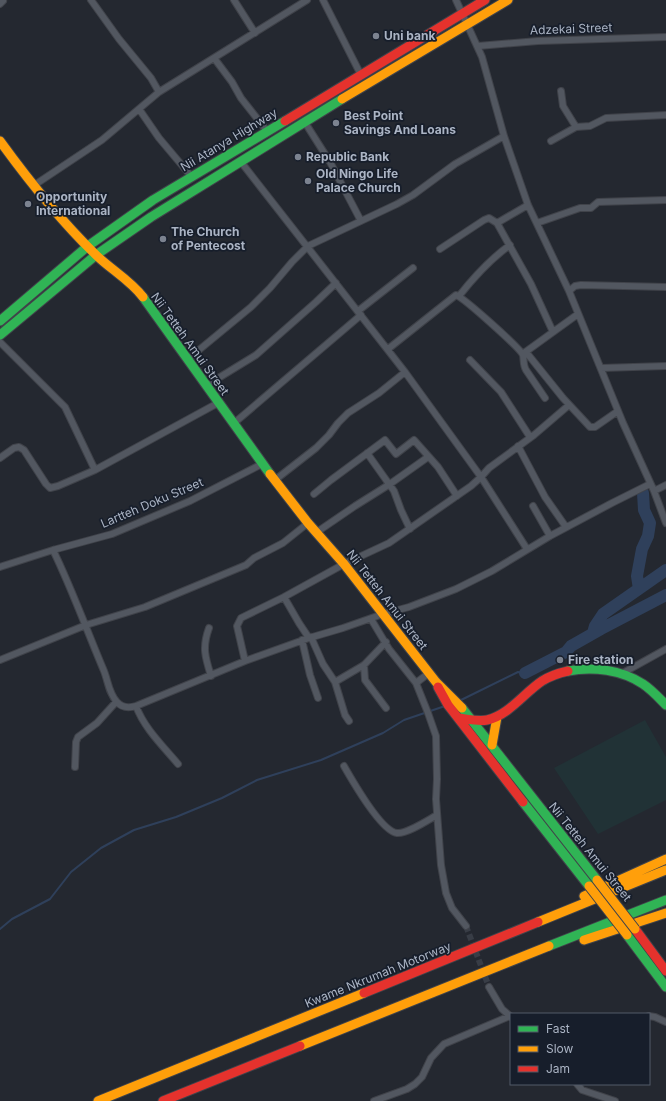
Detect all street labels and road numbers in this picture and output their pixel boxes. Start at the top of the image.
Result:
street label: Adzekai Street [529,20,613,37]
street label: Nii Atanya Highway [178,105,280,174]
street label: Nii Tetteh Amui Street [148,290,233,398]
street label: Lartteh Doku Street [98,474,205,531]
street label: Nii Tetteh Amui Street [344,547,431,653]
street label: Nii Tetteh Amui Street [546,799,635,904]
street label: Kwame Nkrumah Motorway [302,938,453,1011]

